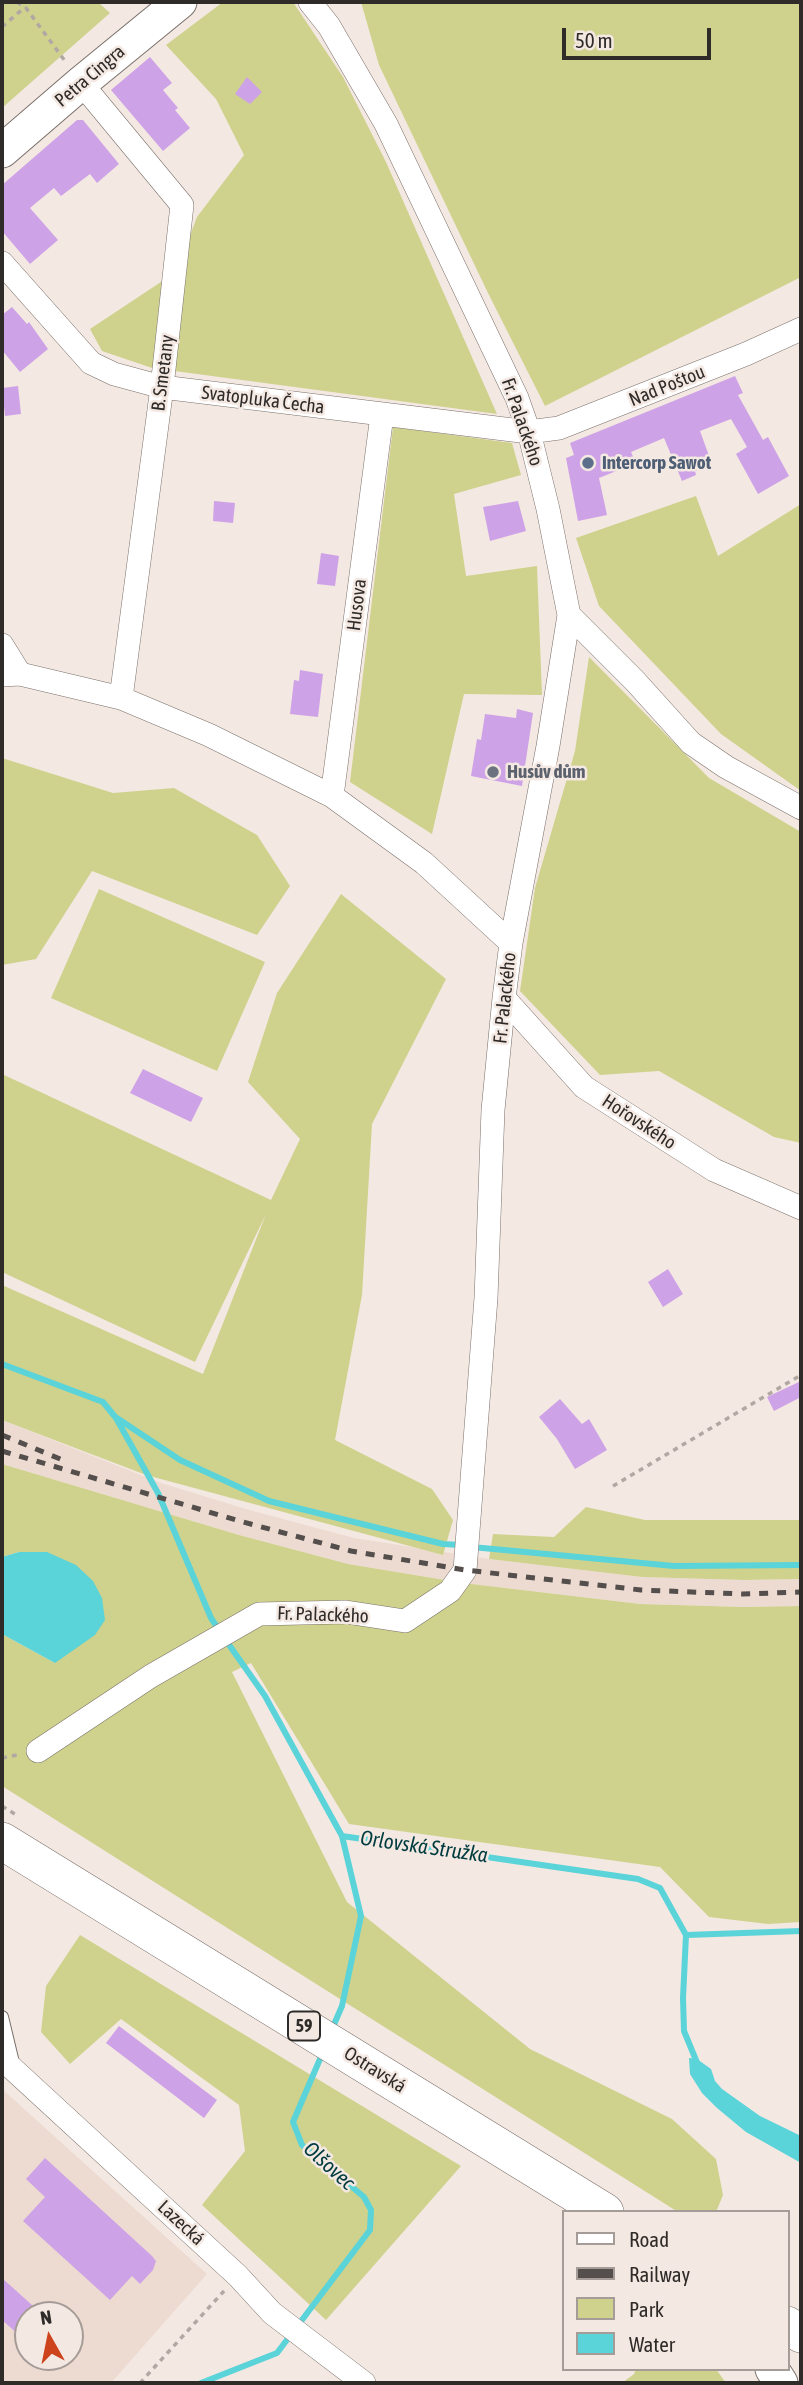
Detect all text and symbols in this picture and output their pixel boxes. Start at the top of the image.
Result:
scale bar [565,14,714,58]
text: 50 m [575,28,613,52]
street label: Petra Cingra [50,40,130,112]
street label: B. Smetany [147,334,179,412]
street label: Nad Poštou [626,360,708,412]
street label: Fr. Palackého [496,375,548,469]
street label: Svatopluka Čecha [200,381,326,419]
place label: Intercorp Sawot [602,452,711,474]
marker: Intercorp Sawot [580,455,596,471]
street label: Husova [343,578,371,632]
place label: Husův dům [507,761,585,783]
marker: Husův dům [485,764,501,780]
street label: Fr. Palackého [489,951,521,1045]
street label: Hořovského [598,1090,680,1154]
street label: Fr. Palackého [277,1602,369,1628]
water label: Orlovská Stružka [359,1826,489,1868]
road number: 59 [288,2012,320,2040]
street label: Ostravská [340,2042,410,2098]
water label: Olšovec [298,2136,360,2196]
street label: Lazecká [153,2196,209,2250]
legend [562,2210,789,2371]
text: Road [629,2227,669,2251]
text: Railway [629,2262,690,2286]
text: Park [629,2297,664,2321]
north arrow [14,2301,84,2371]
text: N [39,2305,53,2329]
text: Water [629,2332,675,2356]

